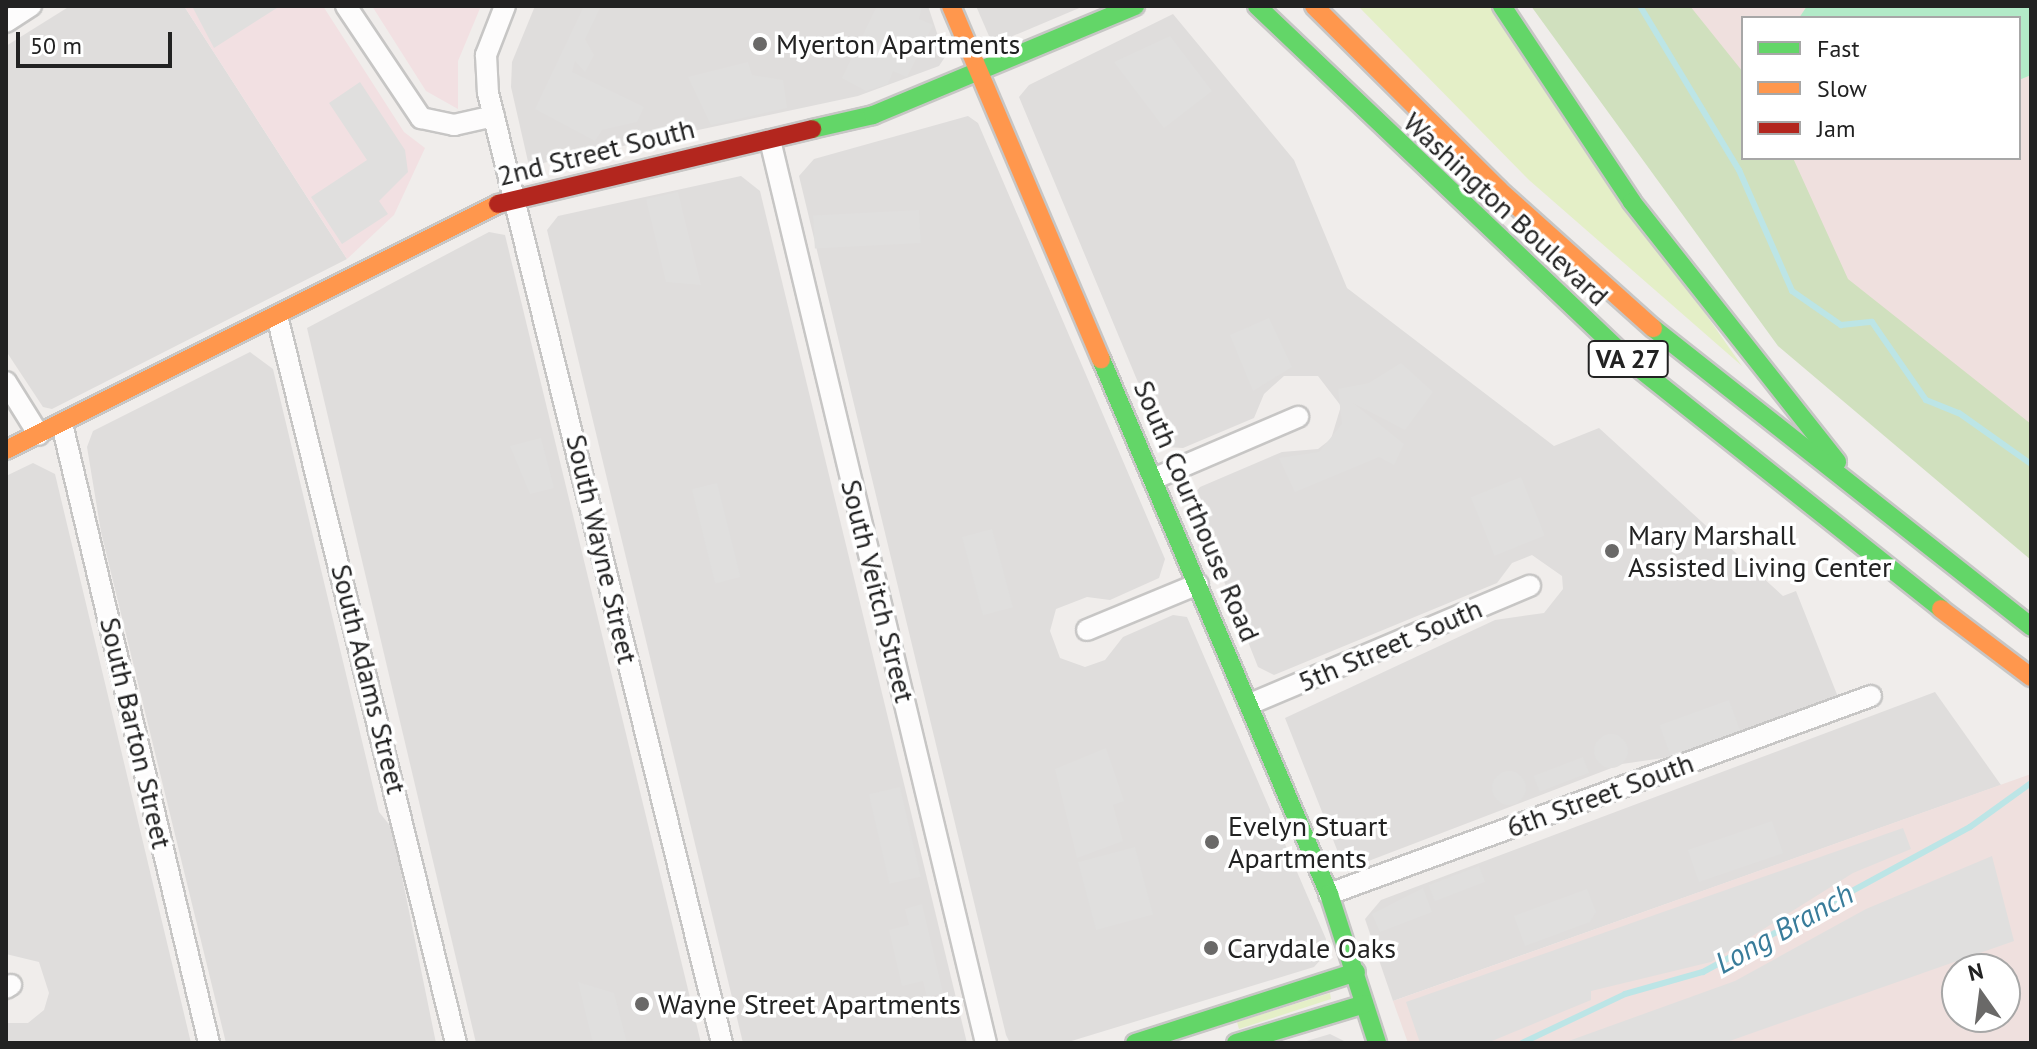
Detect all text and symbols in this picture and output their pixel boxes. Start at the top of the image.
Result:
scale bar [20,16,176,66]
legend [1741,16,2021,160]
place label: Myerton Apartments [776,27,1021,61]
text: 50 m [30,30,82,61]
text: Fast [1817,33,1860,64]
marker: Myerton Apartments [751,35,769,53]
text: Slow [1817,73,1867,104]
street label: Washington Boulevard [1397,105,1615,313]
street label: 2nd Street South [494,111,698,193]
text: Jam [1817,113,1855,144]
road number: VA 27 [1586,337,1670,381]
street label: South Courthouse Road [1127,375,1267,647]
street label: South Wayne Street [559,431,645,667]
street label: South Veitch Street [834,476,922,706]
place label: Mary Marshall Assisted Living Center [1628,518,1891,584]
marker: Mary Marshall Assisted Living Center [1603,542,1621,560]
street label: South Adams Street [324,560,414,798]
street label: 5th Street South [1293,591,1487,699]
street label: South Barton Street [93,614,179,852]
street label: 6th Street South [1502,746,1698,844]
place label: Evelyn Stuart Apartments [1228,809,1388,875]
marker: Evelyn Stuart Apartments [1203,833,1221,851]
water label: Long Branch [1708,875,1860,981]
place label: Carydale Oaks [1227,931,1396,965]
marker: Carydale Oaks [1202,939,1220,957]
north arrow [1941,953,2021,1033]
text: N [1965,956,1986,987]
place label: Wayne Street Apartments [658,987,962,1021]
marker: Wayne Street Apartments [633,995,651,1013]

